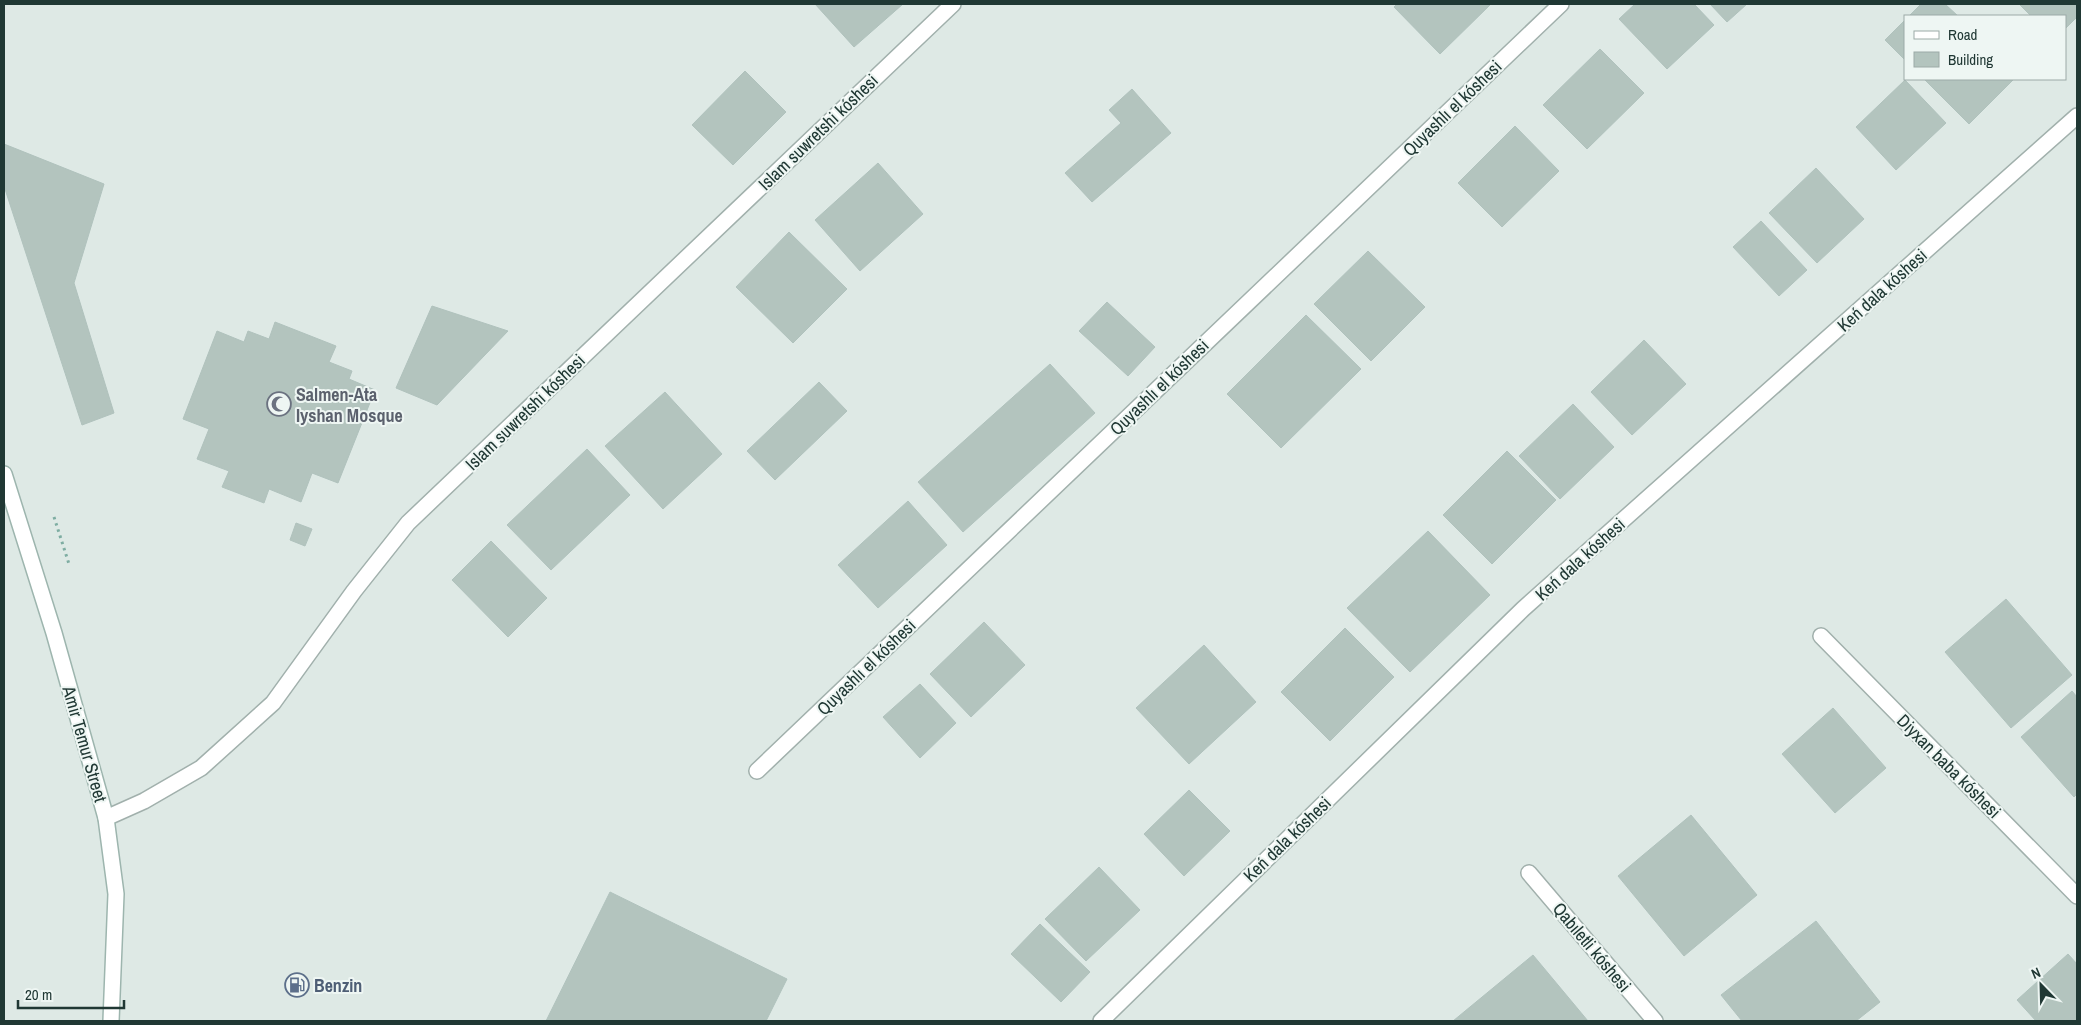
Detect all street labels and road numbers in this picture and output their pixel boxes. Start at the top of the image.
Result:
street label: Quyashlı el kóshesi [1397,54,1507,162]
street label: Islam suwretshi kóshesi [753,68,883,196]
street label: Keń dala kóshesi [1832,243,1932,337]
street label: Quyashlı el kóshesi [1104,333,1214,441]
street label: Islam suwretshi kóshesi [460,348,590,476]
street label: Keń dala kóshesi [1530,512,1630,606]
street label: Quyashlı el kóshesi [811,613,921,721]
street label: Amir Temur Street [56,682,113,805]
street label: Diyxan baba kóshesi [1891,708,2007,824]
street label: Keń dala kóshesi [1238,791,1336,887]
street label: Qabıletli kóshesi [1547,897,1637,997]

